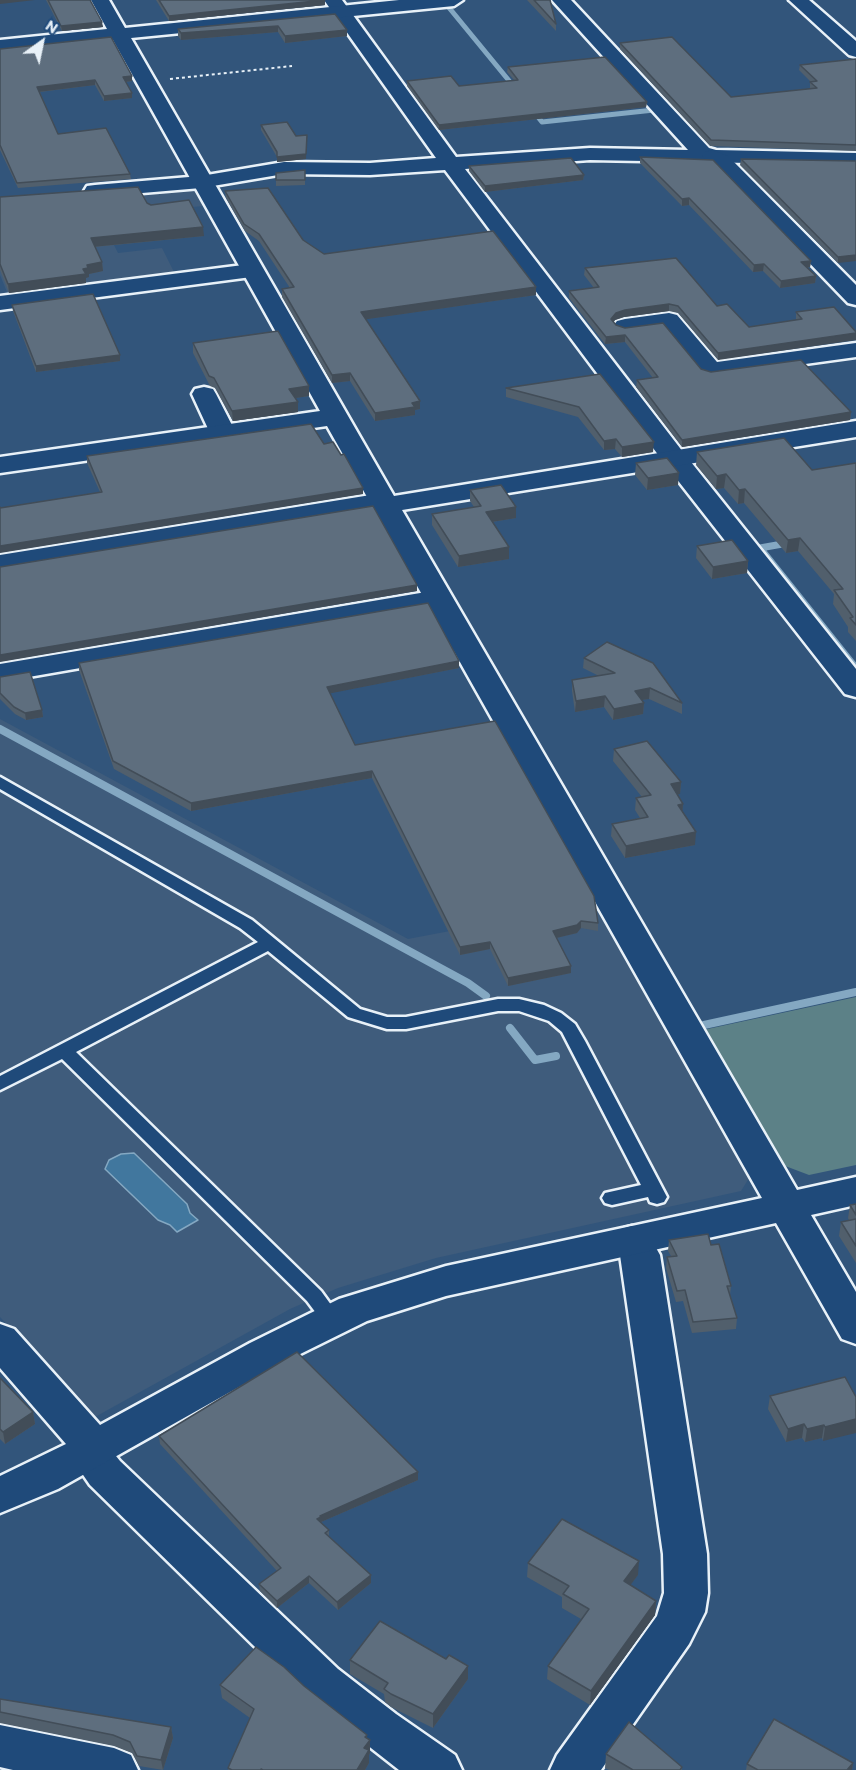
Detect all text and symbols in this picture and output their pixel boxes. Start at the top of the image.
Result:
north arrow [12,12,72,72]
text: N [42,16,62,37]

